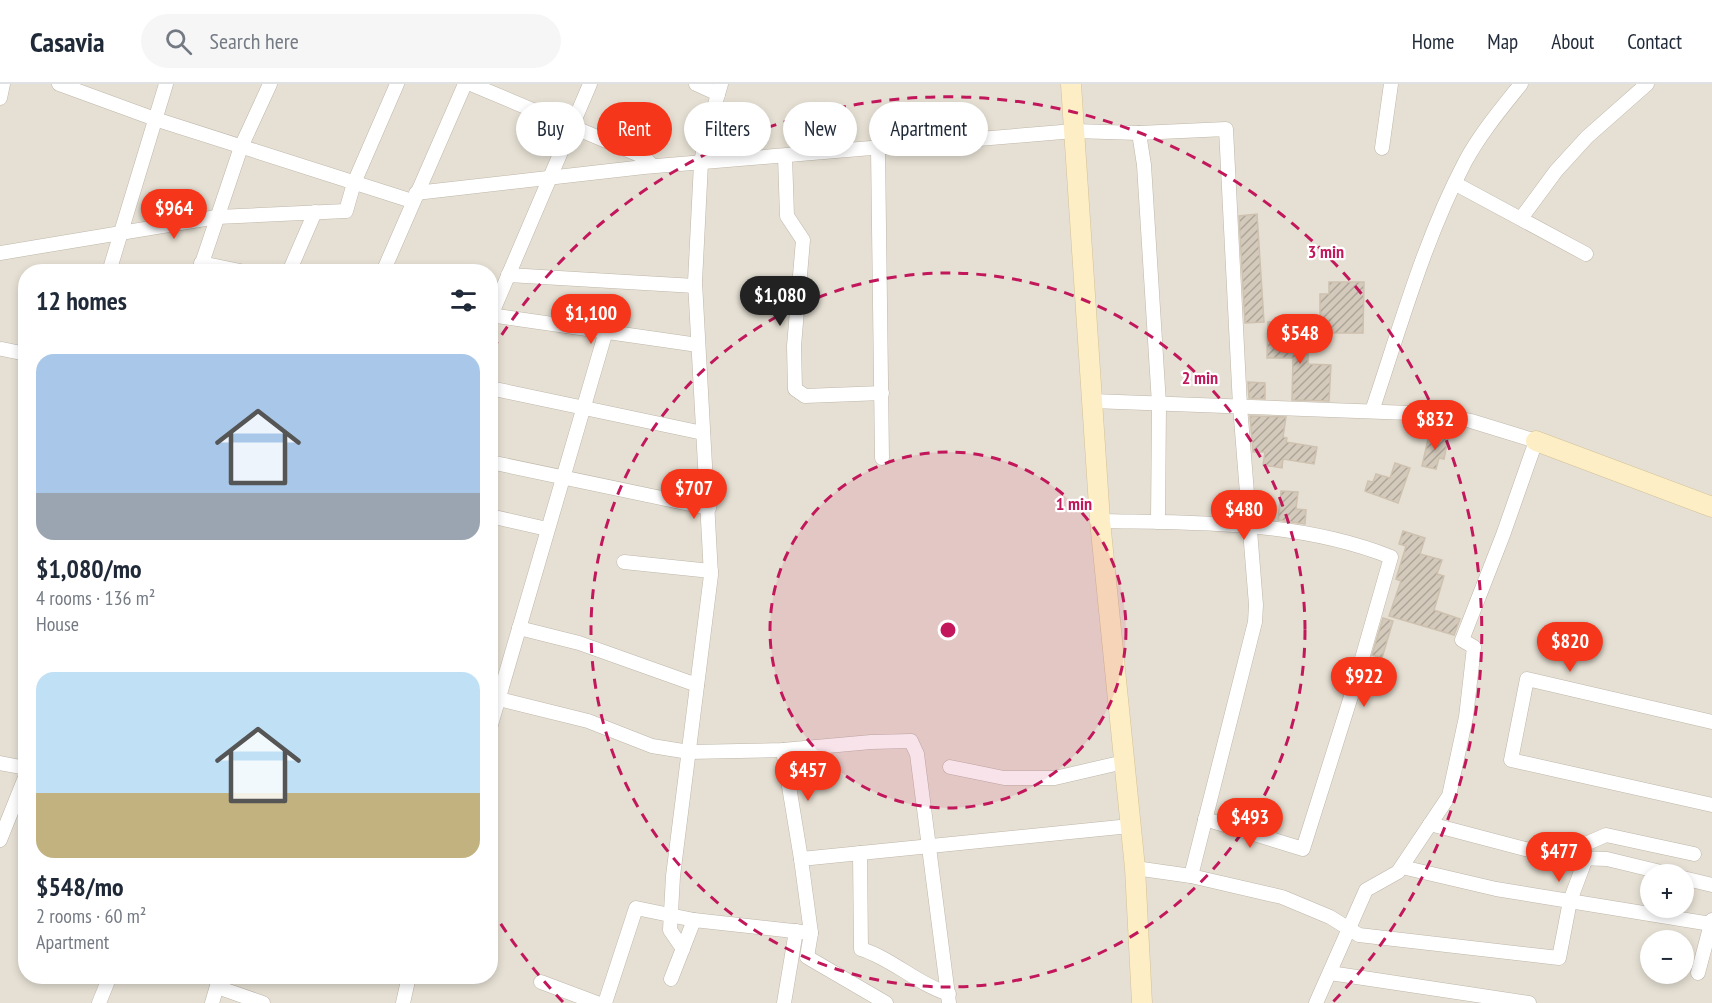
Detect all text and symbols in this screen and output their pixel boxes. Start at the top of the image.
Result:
search box [141,14,561,68]
text: Casavia [30,23,105,60]
icon: search [162,25,195,58]
text: Search here [210,27,299,55]
text: Home [1412,28,1454,55]
text: Map [1487,28,1518,55]
text: About [1551,28,1594,55]
text: Contact [1627,28,1682,55]
chip: Buy [516,102,585,156]
chip: Rent [597,102,672,156]
chip: Filters [684,102,771,156]
chip: New [783,102,857,156]
chip: Apartment [869,102,988,156]
pin: $964 [138,189,210,240]
text: $964 [155,195,193,221]
text: 3 min [1308,240,1344,263]
pin: $1,080 [731,276,829,327]
text: $1,080 [754,282,806,308]
text: 12 homes [36,284,127,317]
icon: filters [447,284,480,317]
pin: $1,100 [542,294,640,345]
text: $1,100 [565,300,617,326]
pin: $548 [1264,314,1336,365]
text: $548 [1281,320,1319,346]
text: 2 min [1182,366,1218,389]
icon: home [204,393,312,501]
pin: $832 [1399,400,1471,451]
text: $832 [1416,406,1454,432]
pin: $707 [658,469,730,520]
text: $707 [675,475,713,501]
pin: $480 [1208,490,1280,541]
text: 1 min [1056,492,1092,515]
text: $480 [1225,496,1263,522]
text: $1,080/mo [36,552,142,585]
text: 4 rooms · 136 m² [36,585,155,611]
text: House [36,611,79,637]
centre of rings [938,620,958,640]
pin: $820 [1534,622,1606,673]
text: $820 [1551,628,1589,654]
pin: $922 [1328,657,1400,708]
text: $922 [1345,663,1383,689]
icon: home [204,711,312,819]
pin: $457 [772,751,844,802]
text: $457 [789,757,827,783]
pin: $493 [1214,798,1286,849]
text: $493 [1231,804,1269,830]
pin: $477 [1523,832,1595,883]
text: $477 [1540,838,1578,864]
map controls [1640,864,1694,984]
button: + [1640,864,1694,918]
text: $548/mo [36,870,124,903]
text: 2 rooms · 60 m² [36,903,146,929]
text: Apartment [36,929,109,955]
button: − [1640,930,1694,984]

